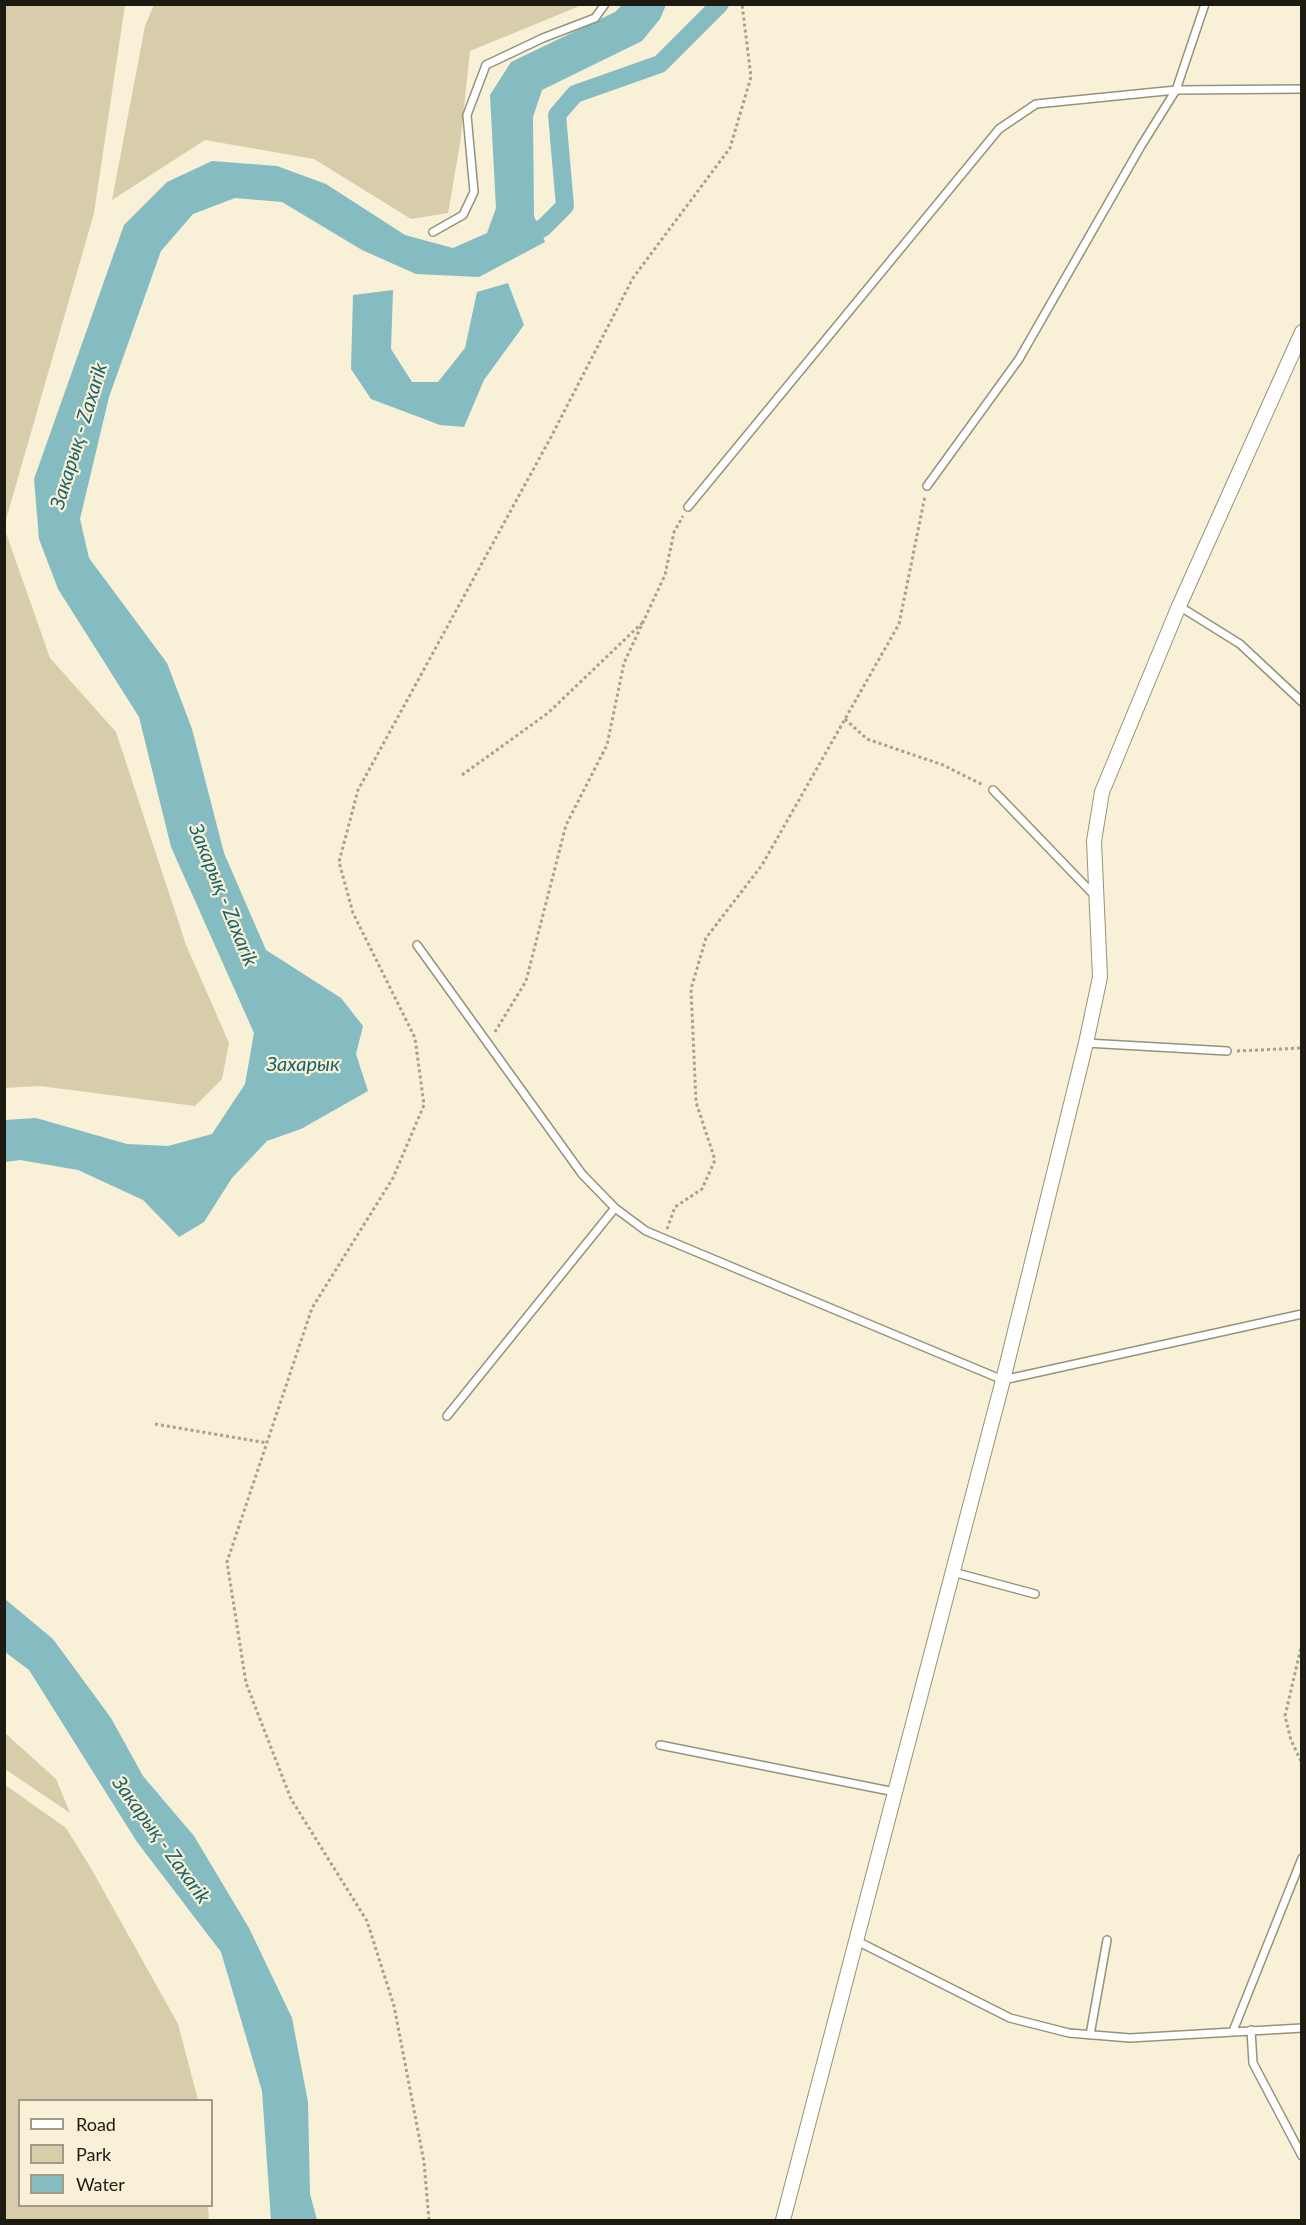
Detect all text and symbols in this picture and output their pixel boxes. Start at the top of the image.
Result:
water label: Закарық - Zaxarik [45,360,113,512]
water label: Закарық - Zaxarik [183,820,263,970]
water label: Захарык [266,1053,340,1077]
water label: Закарық - Zaxarik [107,1772,215,1908]
legend [18,2099,213,2207]
text: Road [76,2113,116,2135]
text: Park [76,2143,111,2165]
text: Water [76,2173,125,2195]

